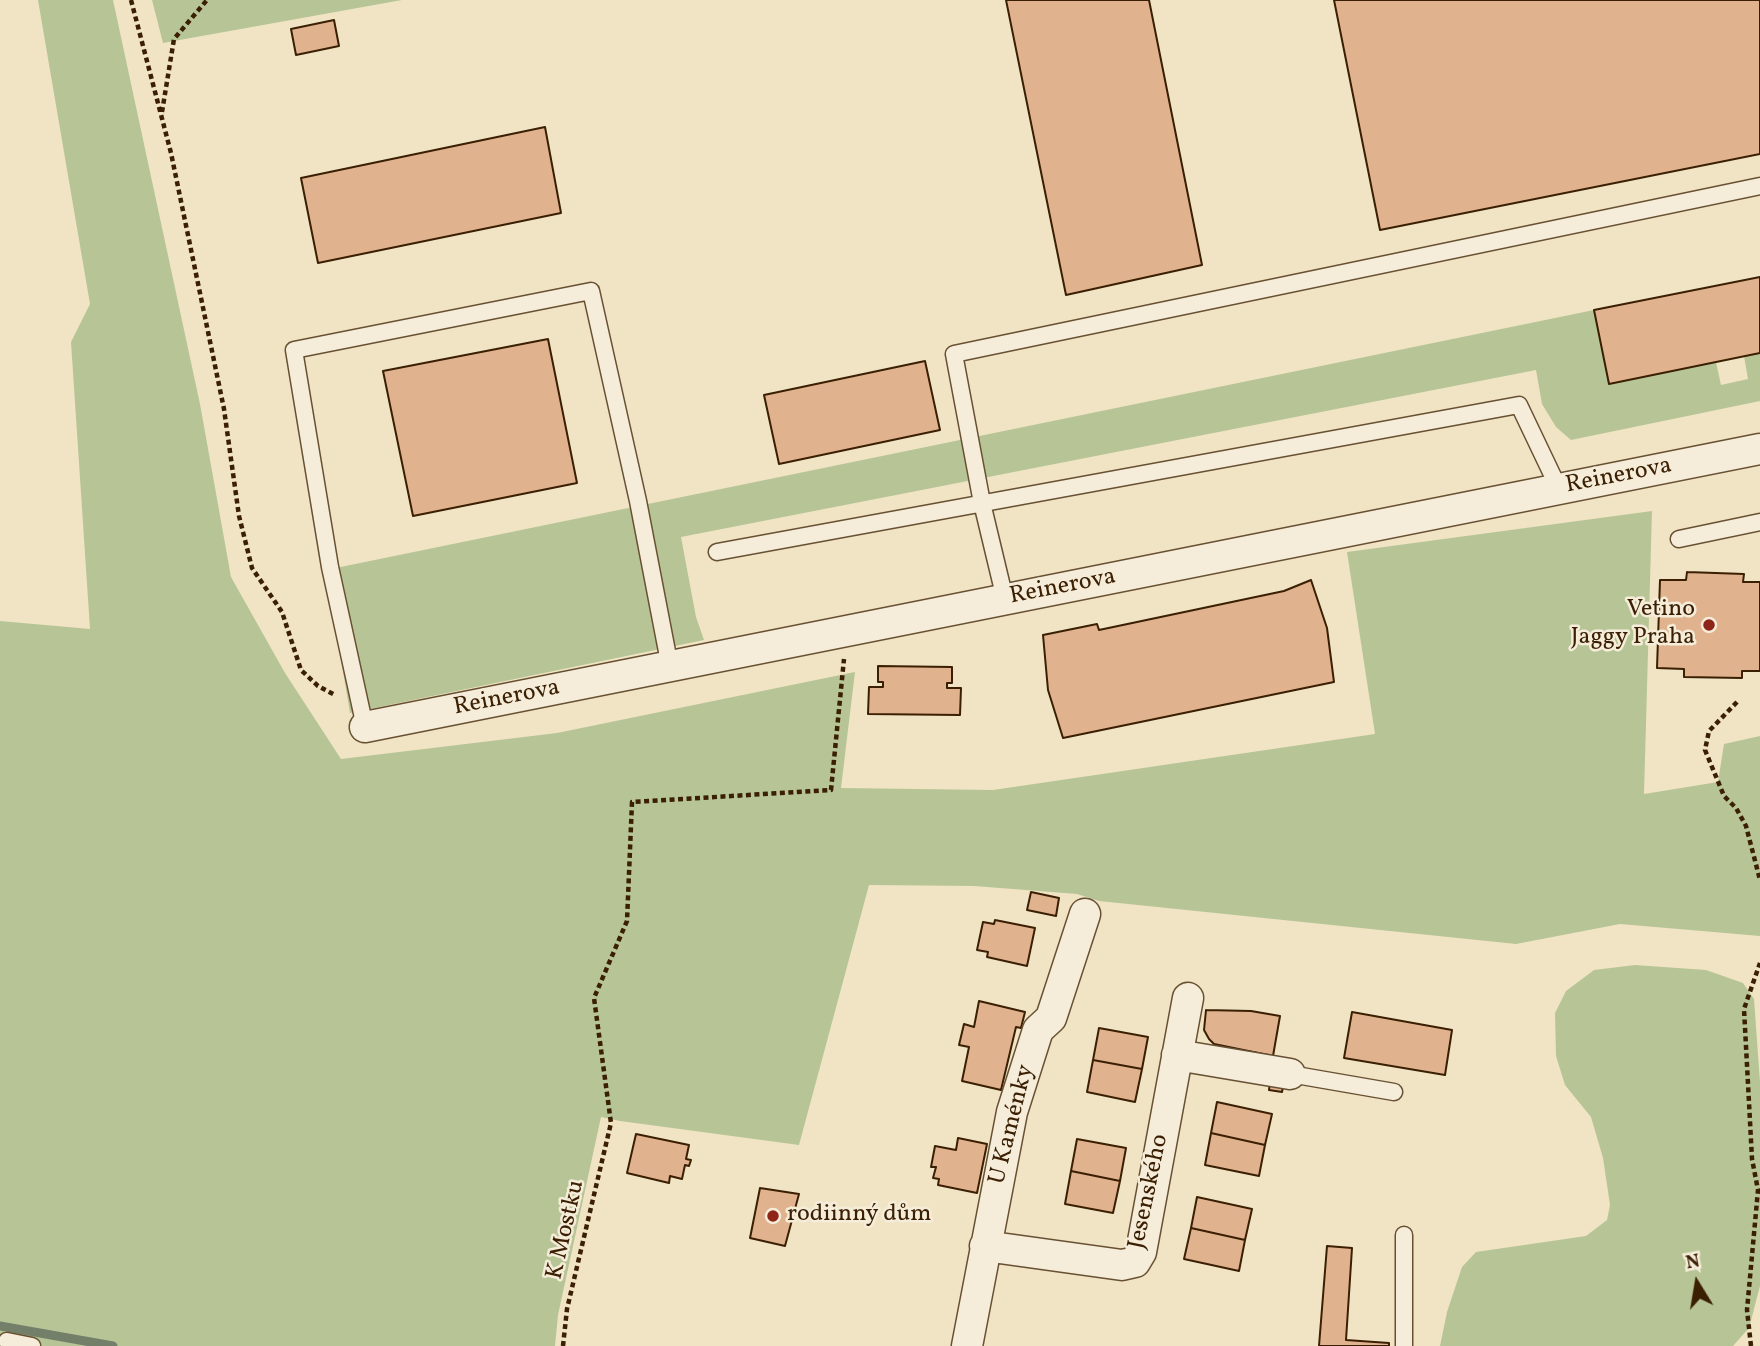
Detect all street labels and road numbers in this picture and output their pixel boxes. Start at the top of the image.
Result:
street label: Reinerova [1564,453,1674,501]
street label: Reinerova [1008,564,1118,612]
street label: Reinerova [452,675,562,723]
street label: U Kaménky [984,1062,1042,1188]
street label: Jesenského [1124,1132,1176,1252]
street label: K Mostku [542,1178,592,1282]

